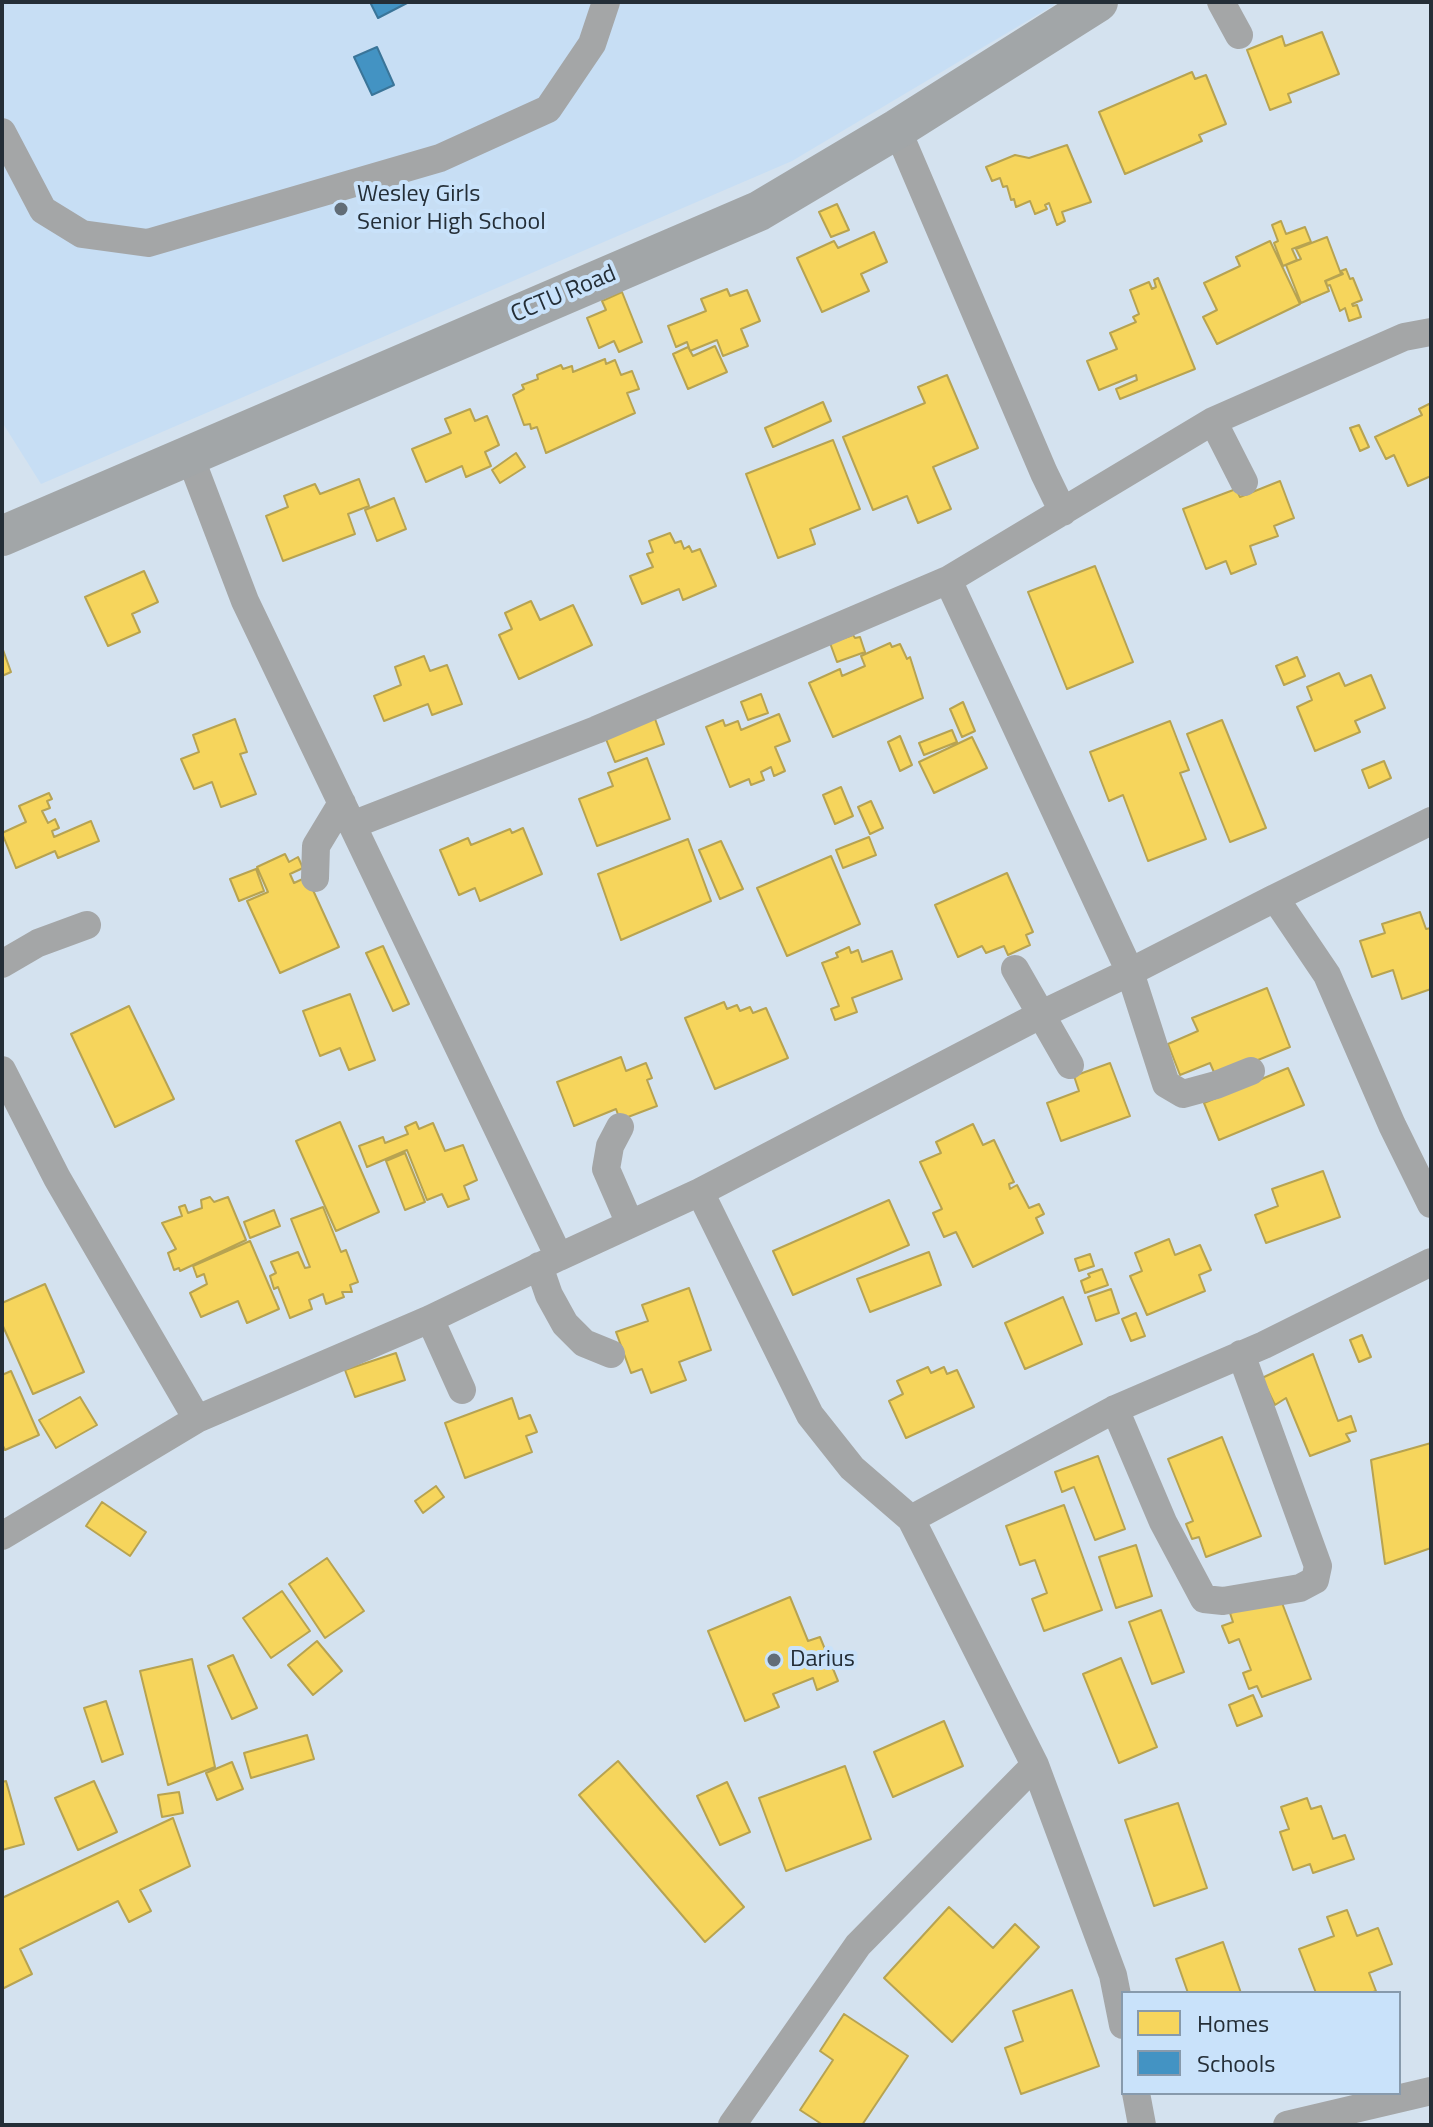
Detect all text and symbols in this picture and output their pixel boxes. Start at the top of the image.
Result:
place label: Wesley Girls Senior High School [357,181,546,237]
marker: Wesley Girls Senior High School [332,200,350,218]
street label: CCTU Road [507,260,621,330]
place label: Darius [790,1646,855,1674]
marker: Darius [765,1651,783,1669]
legend [1121,1991,1401,2095]
text: Homes [1197,2005,1269,2041]
text: Schools [1197,2045,1275,2081]

